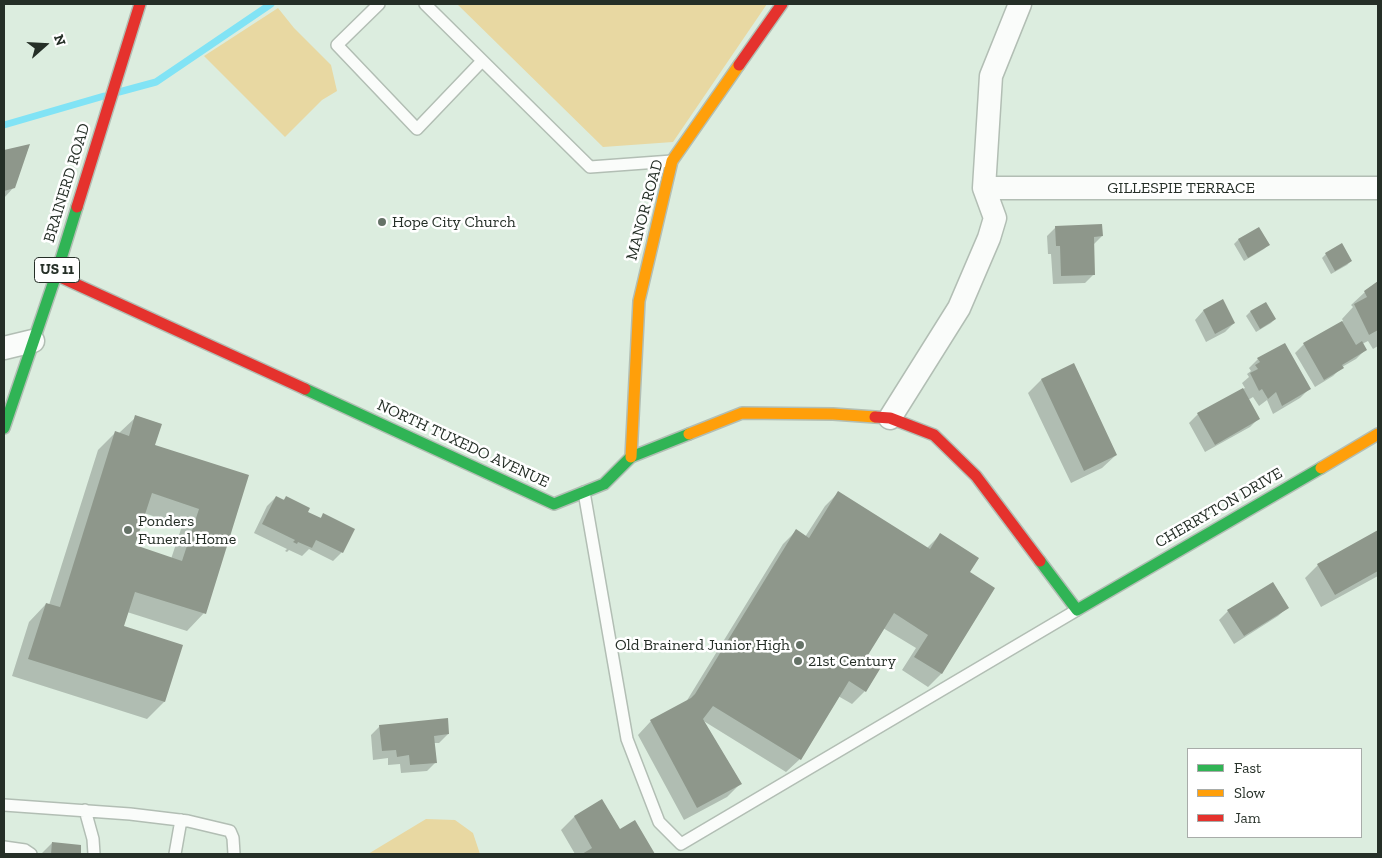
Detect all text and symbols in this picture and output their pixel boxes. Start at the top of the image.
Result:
north arrow [20,20,70,70]
text: N [50,32,69,48]
street label: BRAINERD ROAD [40,121,94,245]
street label: MANOR ROAD [622,157,668,263]
street label: GILLESPIE TERRACE [1107,178,1255,198]
place label: Hope City Church [392,212,516,232]
marker: Hope City Church [376,216,388,228]
road number: US 11 [34,258,80,282]
street label: NORTH TUXEDO AVENUE [374,396,552,492]
street label: CHERRYTON DRIVE [1152,464,1286,552]
place label: Ponders Funeral Home [138,511,236,549]
marker: Ponders Funeral Home [122,524,134,536]
place label: Old Brainerd Junior High [615,635,790,655]
marker: Old Brainerd Junior High [794,639,806,651]
place label: 21st Century [808,651,896,671]
marker: 21st Century [792,655,804,667]
legend [1187,748,1362,838]
text: Fast [1234,759,1262,777]
text: Slow [1234,784,1265,802]
text: Jam [1234,809,1261,827]

